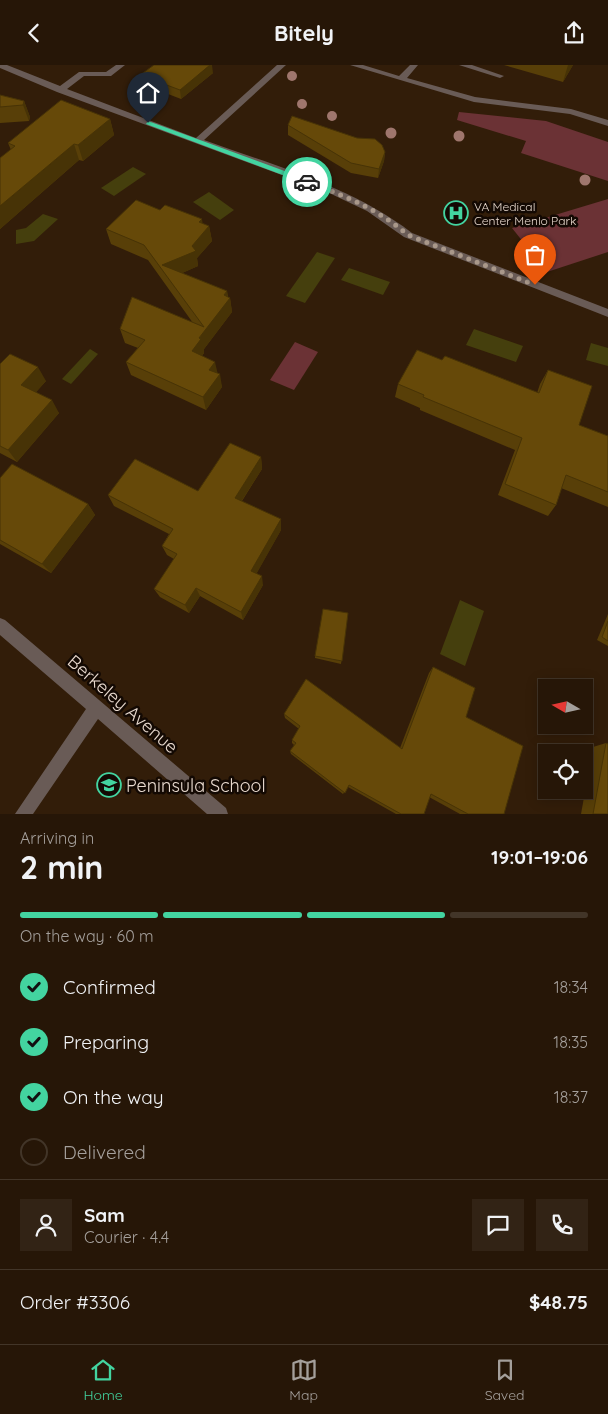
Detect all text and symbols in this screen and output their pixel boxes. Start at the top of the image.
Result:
icon: back [20,19,48,47]
text: Bitely [274,19,334,47]
icon: share [560,19,588,47]
pin [127,72,169,123]
icon: home [134,79,162,107]
courier [282,157,332,207]
icon: car [293,168,321,196]
place label: VA Medical Center Menlo Park [474,199,576,228]
hospital icon: VA Medical Center Menlo Park [443,200,469,226]
pin [514,234,556,285]
icon: bag [521,241,549,269]
street label: Berkeley Avenue [63,650,183,758]
north arrow [538,679,592,734]
map controls [538,679,593,799]
button: locate [538,744,593,799]
school or university icon: Peninsula School [96,772,122,798]
place label: Peninsula School [126,774,266,797]
text: Arriving in [20,828,94,848]
text: 19:01–19:06 [491,845,588,869]
text: 2 min [20,847,103,887]
text: On the way · 60 m [20,926,154,946]
icon: check [20,973,48,1001]
text: Confirmed [63,975,156,999]
text: 18:34 [554,977,588,997]
icon: check [20,1028,48,1056]
text: Preparing [63,1030,149,1054]
text: 18:35 [553,1032,588,1052]
icon: check [20,1083,48,1111]
text: On the way [63,1085,164,1109]
text: 18:37 [554,1087,588,1107]
text: Delivered [63,1140,146,1164]
button: person [20,1199,72,1251]
button: chat [472,1199,524,1251]
button: phone [536,1199,588,1251]
text: Sam [84,1203,125,1227]
text: Courier · 4.4 [84,1227,169,1247]
text: Order #3306 [20,1290,130,1314]
text: $48.75 [529,1290,588,1314]
tab: Home [83,1356,123,1404]
tab: Map [289,1356,318,1404]
tab: Saved [485,1356,525,1404]

